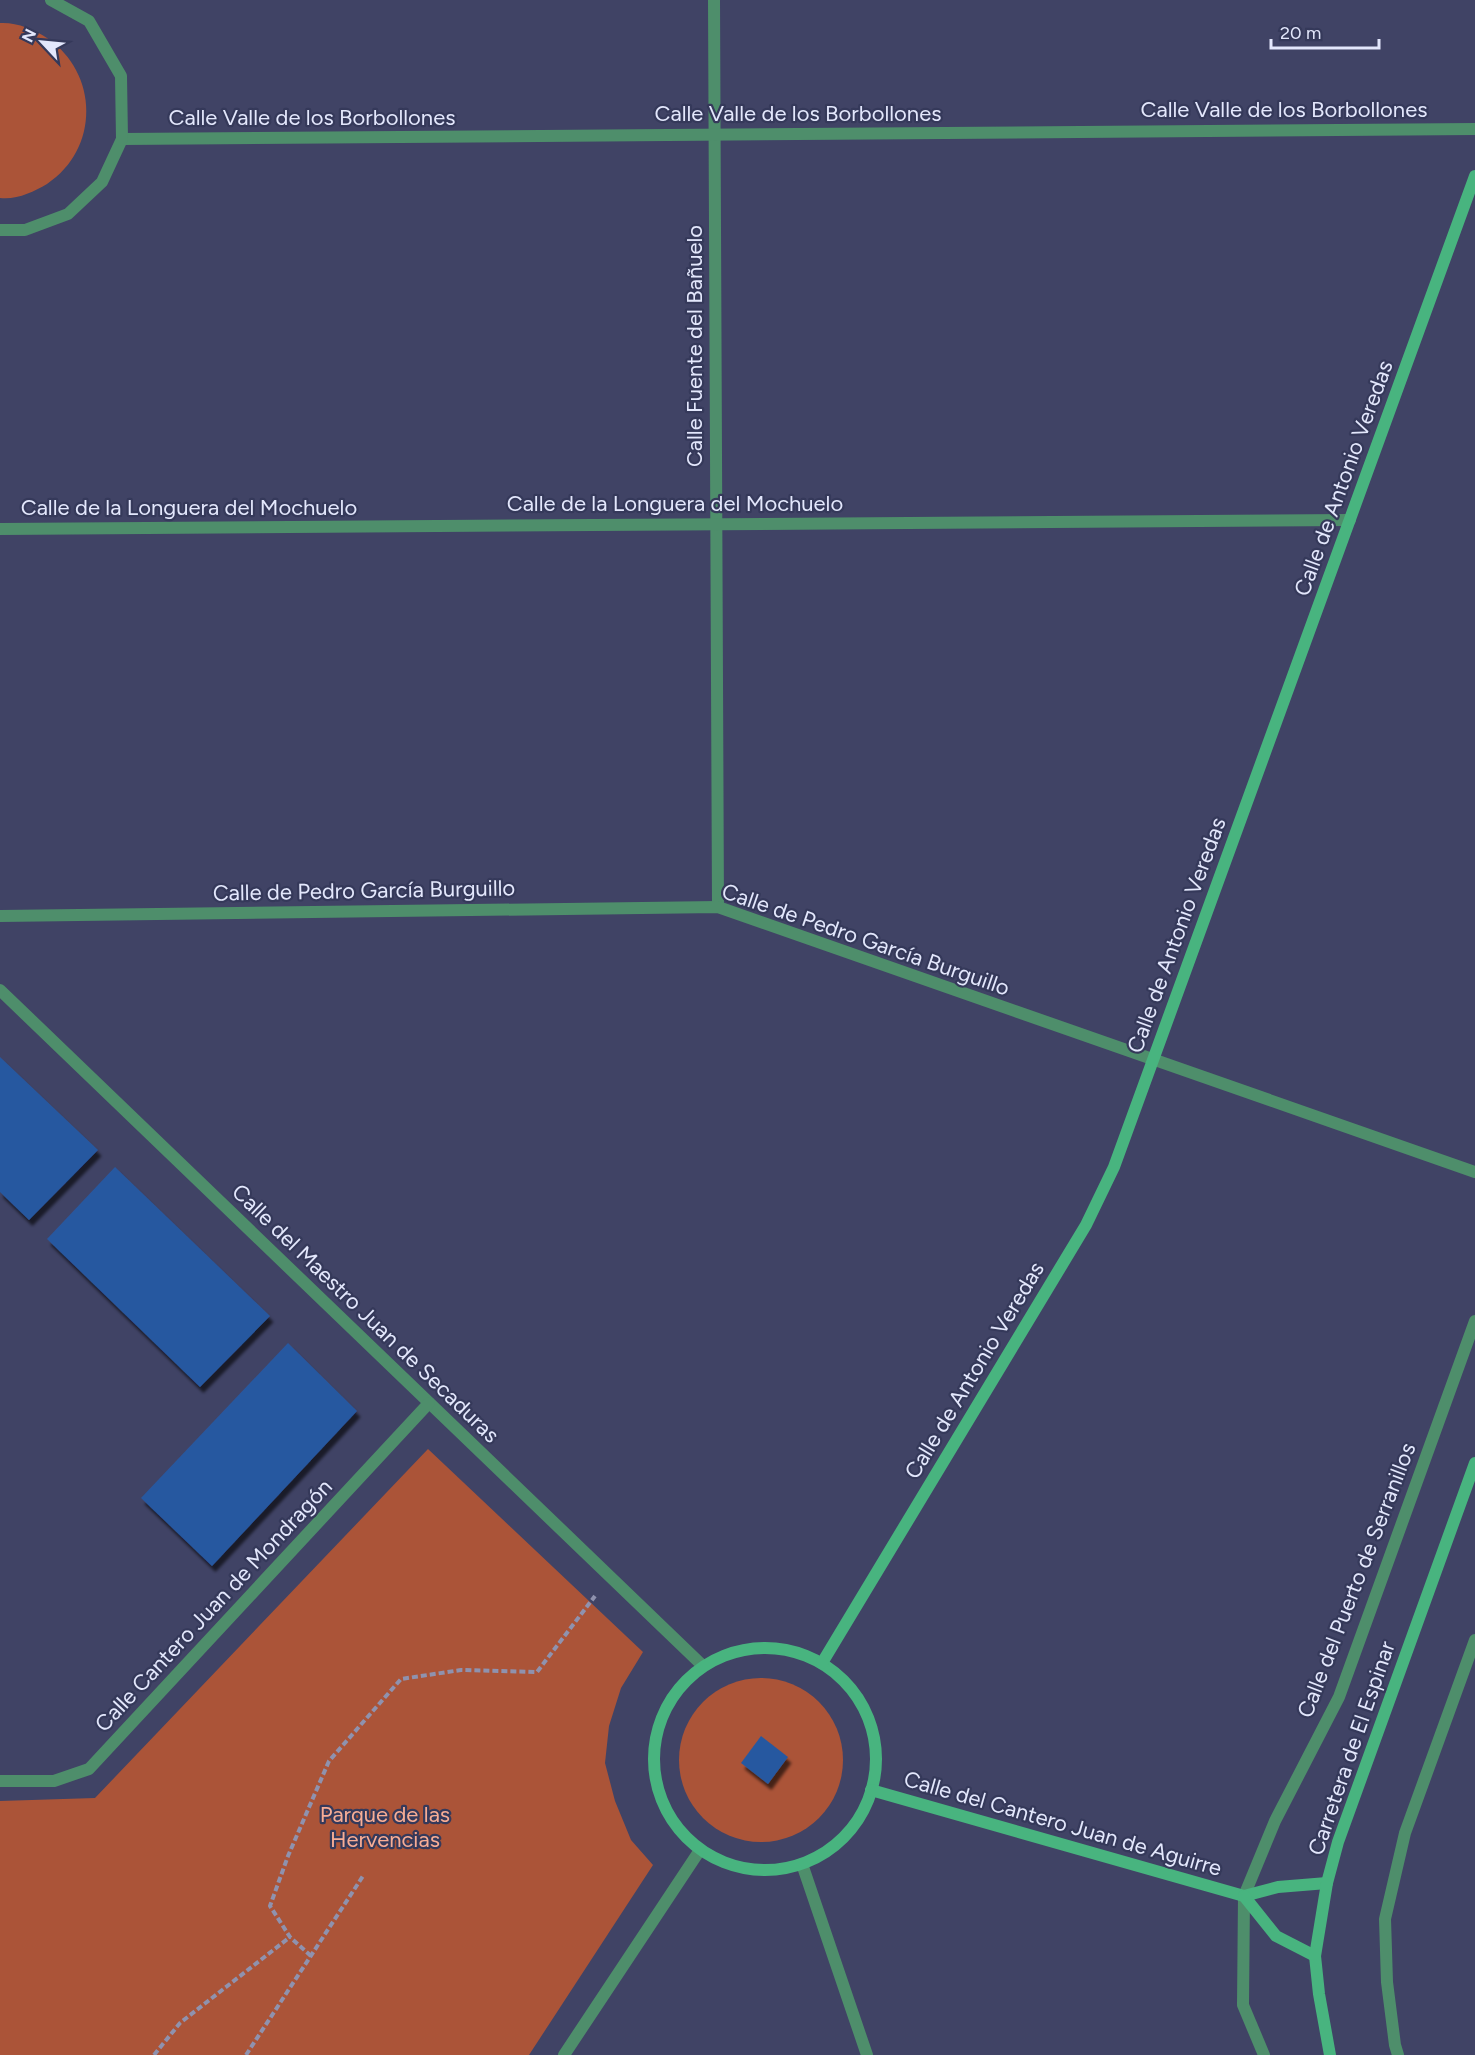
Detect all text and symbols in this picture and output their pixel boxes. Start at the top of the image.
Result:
north arrow [12,12,72,72]
scale bar [1271,12,1379,50]
text: 20 m [1280,22,1321,44]
text: N [18,26,40,45]
street label: Calle Valle de los Borbollones [1141,96,1427,123]
street label: Calle Valle de los Borbollones [655,100,941,127]
street label: Calle Valle de los Borbollones [169,104,455,131]
street label: Calle Fuente del Bañuelo [681,225,708,467]
street label: Calle de Antonio Veredas [1288,357,1399,600]
street label: Calle de la Longuera del Mochuelo [507,490,843,517]
street label: Calle de la Longuera del Mochuelo [21,494,357,521]
street label: Calle de Antonio Veredas [1121,814,1232,1057]
street label: Calle de Pedro García Burguillo [213,874,515,907]
street label: Calle de Pedro García Burguillo [718,877,1013,1001]
street label: Calle del Maestro Juan de Secaduras [226,1178,505,1448]
street label: Calle de Antonio Veredas [899,1257,1050,1484]
street label: Calle del Puerto de Serranillos [1291,1439,1421,1721]
street label: Calle Cantero Juan de Mondragón [89,1473,338,1737]
street label: Carretera de El Espinar [1302,1637,1401,1859]
street label: Calle del Cantero Juan de Aguirre [901,1765,1225,1882]
park label: Parque de las Hervencias [320,1801,450,1853]

